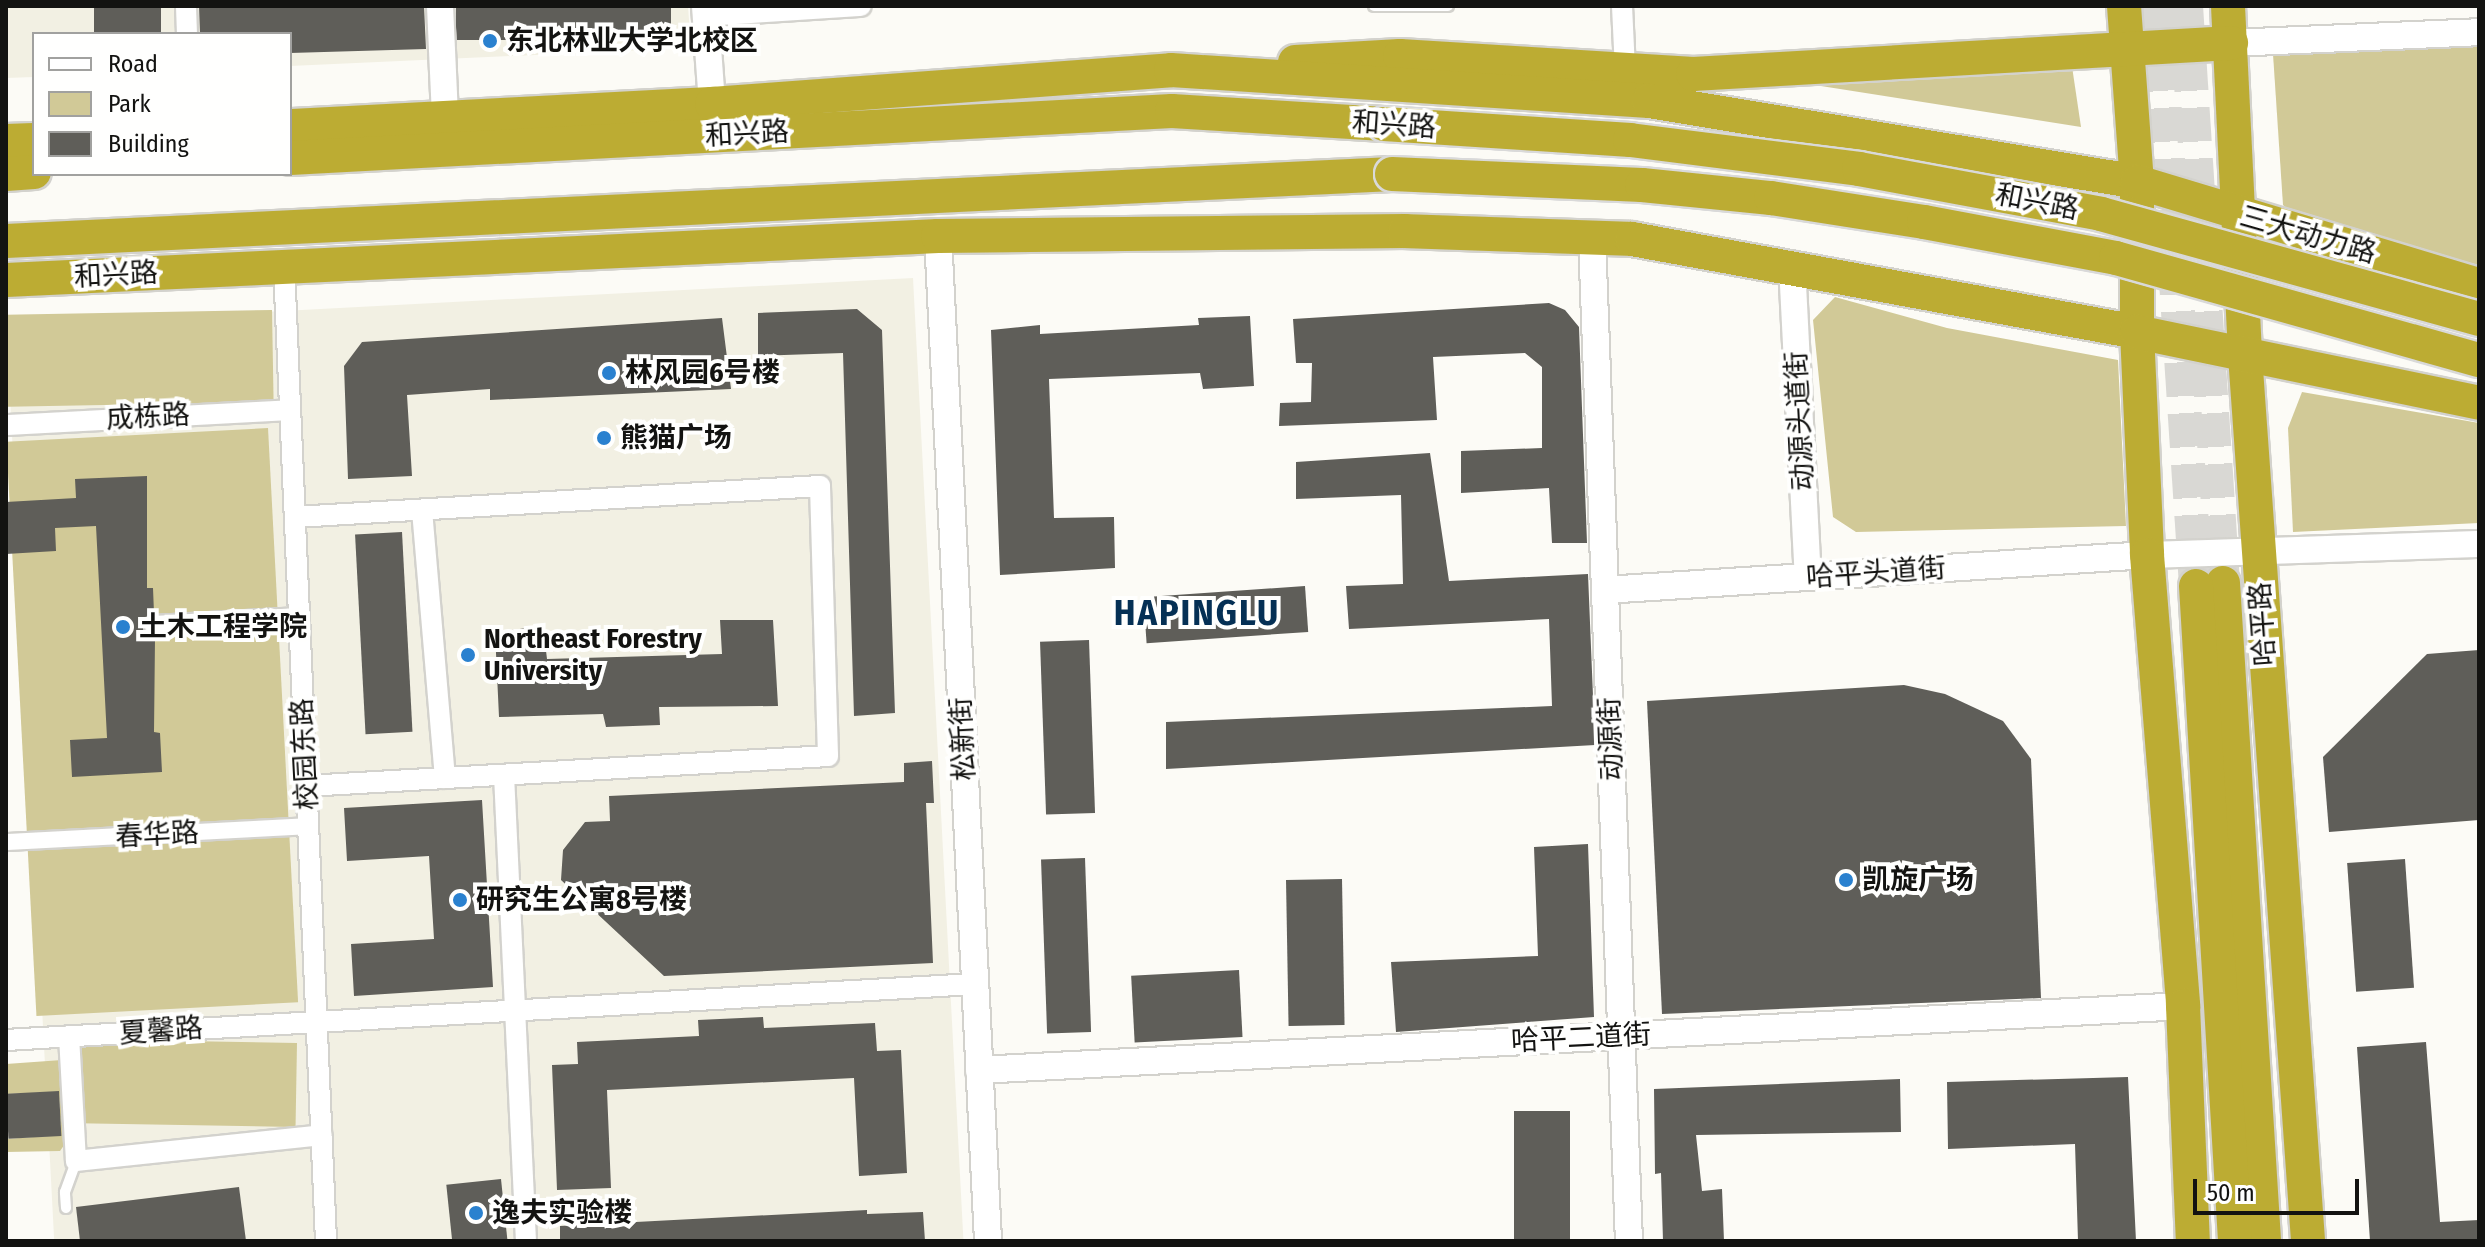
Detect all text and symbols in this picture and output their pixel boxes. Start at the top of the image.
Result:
place label: 东北林业大学北校区 [506,24,758,58]
legend [32,32,292,176]
marker: 东北林业大学北校区 [481,32,499,50]
text: Road [108,50,158,78]
text: Park [108,90,151,118]
street label: 和兴路 [1351,105,1437,145]
street label: 和兴路 [704,115,790,153]
text: Building [108,130,189,158]
street label: 和兴路 [1993,177,2081,227]
street label: 三大动力路 [2236,200,2380,270]
street label: 和兴路 [73,256,159,294]
street label: 动源头道街 [1780,350,1820,492]
place label: 林风园6号楼 [625,356,780,390]
marker: 林风园6号楼 [600,364,618,382]
street label: 成栋路 [105,398,191,436]
place label: 熊猫广场 [620,421,732,455]
marker: 熊猫广场 [595,429,613,447]
street label: 哈平头道街 [1805,551,1947,595]
street label: 哈平路 [2243,581,2283,667]
district label: HAPINGLU [1114,592,1280,636]
place label: 土木工程学院 [139,610,307,644]
marker: 土木工程学院 [114,618,132,636]
place label: Northeast Forestry University [484,622,702,688]
marker: Northeast Forestry University [459,646,477,664]
street label: 松新街 [944,696,982,782]
street label: 动源街 [1593,696,1629,782]
street label: 校园东路 [285,697,325,811]
street label: 春华路 [114,816,200,854]
place label: 凯旋广场 [1862,863,1974,897]
marker: 凯旋广场 [1837,871,1855,889]
place label: 研究生公寓8号楼 [476,883,687,917]
marker: 研究生公寓8号楼 [451,891,469,909]
street label: 夏馨路 [118,1011,204,1051]
street label: 哈平二道街 [1510,1018,1652,1058]
scale bar [2197,1163,2363,1213]
text: 50 m [2207,1179,2255,1207]
place label: 逸夫实验楼 [492,1196,632,1230]
marker: 逸夫实验楼 [467,1204,485,1222]

